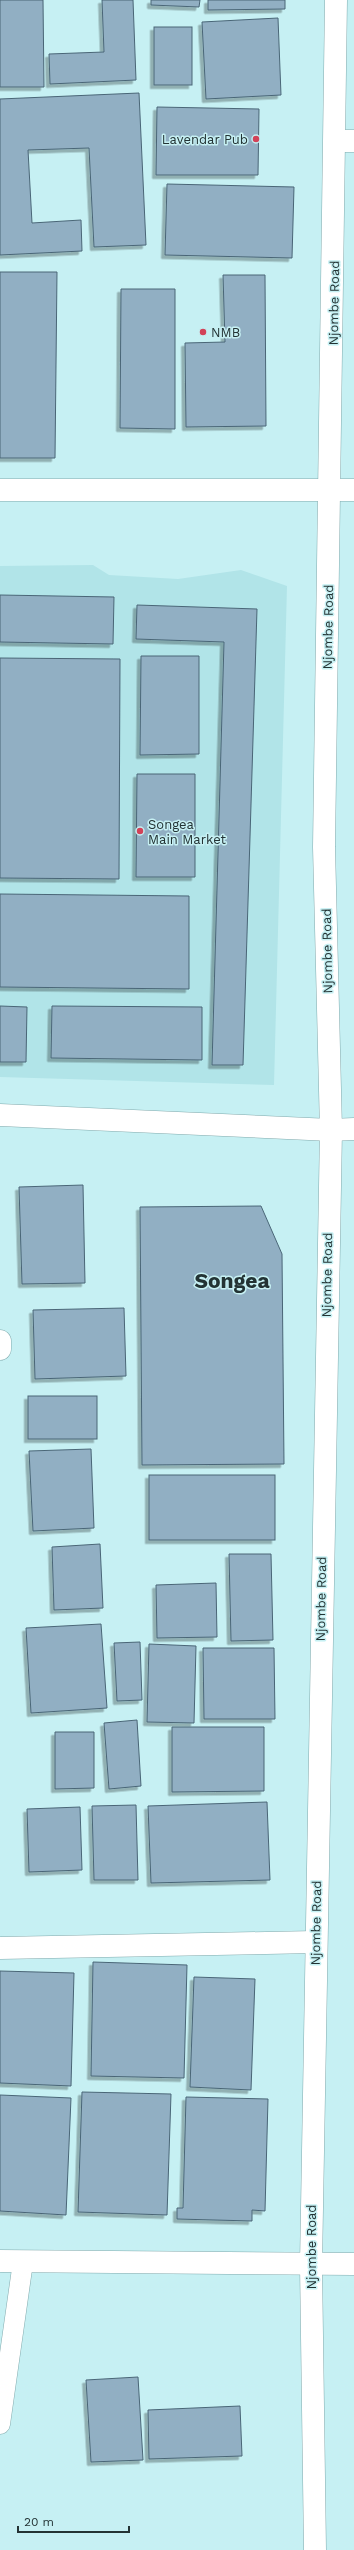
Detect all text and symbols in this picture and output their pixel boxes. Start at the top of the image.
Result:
place label: Lavendar Pub [162,132,248,147]
marker: Lavendar Pub [251,134,261,144]
street label: Njombe Road [326,260,342,346]
place label: NMB [211,325,240,340]
marker: NMB [198,327,208,337]
street label: Njombe Road [320,584,336,670]
place label: Songea Main Market [148,817,226,847]
marker: Songea Main Market [135,826,145,836]
street label: Njombe Road [319,908,335,994]
street label: Njombe Road [319,1232,335,1318]
district label: Songea [194,1268,270,1293]
street label: Njombe Road [313,1556,329,1642]
street label: Njombe Road [308,1880,324,1966]
street label: Njombe Road [304,2204,319,2290]
scale bar [18,2508,129,2534]
text: 20 m [24,2515,54,2529]

